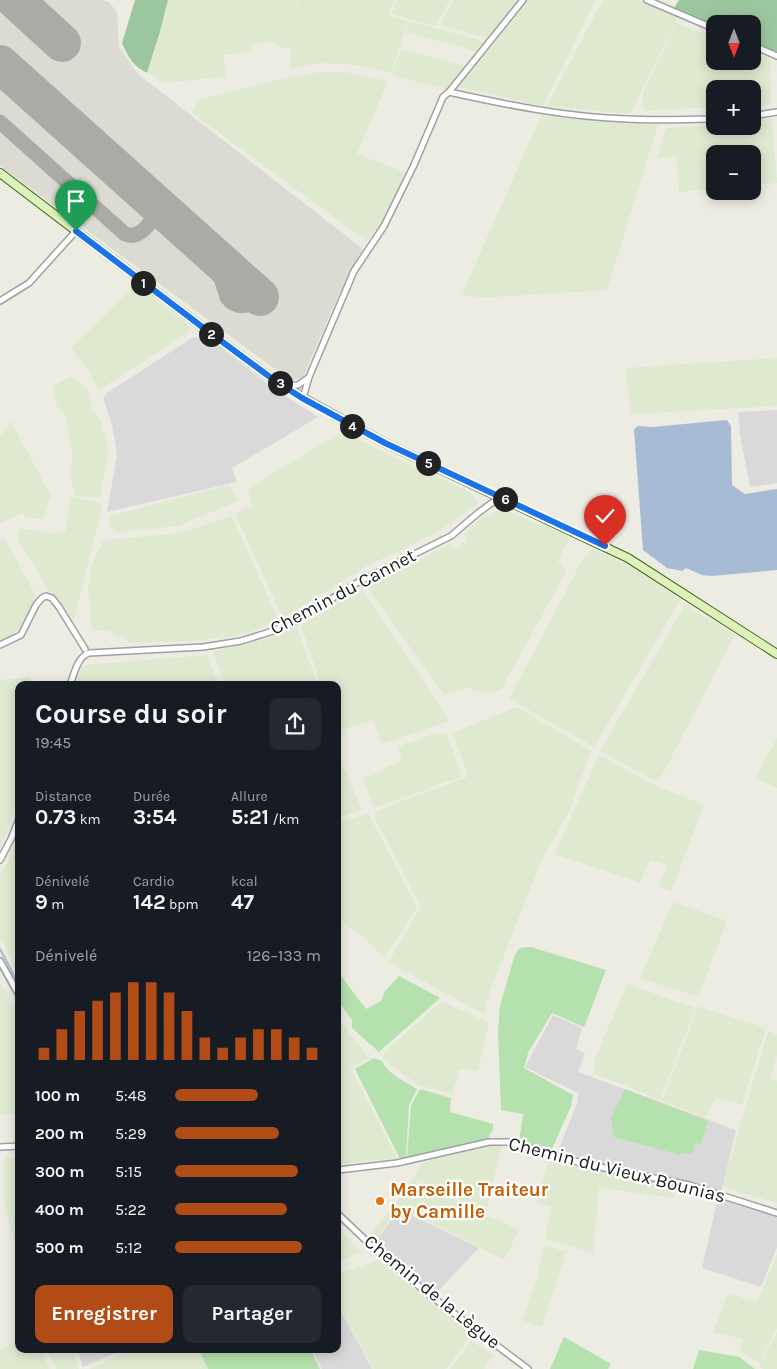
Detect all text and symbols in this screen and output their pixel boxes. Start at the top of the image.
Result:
north arrow [706,15,761,70]
map controls [706,15,761,200]
button: + [706,80,761,135]
button: − [706,145,761,200]
pin [55,180,97,231]
icon: arrive [62,187,90,215]
pin: 1 [130,270,156,296]
text: 1 [141,275,146,292]
pin: 2 [198,322,224,346]
text: 2 [207,326,216,343]
pin: 3 [268,370,292,396]
text: 3 [276,375,285,392]
pin: 4 [340,414,364,438]
text: 4 [348,418,357,435]
pin: 5 [416,450,440,476]
text: 5 [424,455,433,472]
pin: 6 [492,486,518,512]
text: 6 [501,491,510,508]
pin [584,495,626,546]
icon: check [591,502,619,530]
street label: Chemin du Cannet [267,544,419,640]
text: Course du soir [35,697,226,730]
button: share [269,698,321,750]
text: 19:45 [35,733,71,752]
text: Distance [35,788,92,805]
text: Durée [133,788,170,805]
text: Allure [231,788,268,805]
text: 0.73 [35,805,76,829]
text: 3:54 [133,805,176,829]
text: 5:21 [231,805,269,829]
text: km [76,811,101,828]
text: /km [269,811,299,828]
text: Dénivelé [35,873,89,890]
text: Cardio [133,873,174,890]
text: kcal [231,873,258,890]
text: 9 [35,890,48,914]
text: 142 [133,890,166,914]
text: 47 [231,890,254,914]
text: m [48,896,64,913]
text: bpm [166,896,199,913]
text: Dénivelé [35,946,97,965]
text: 126–133 m [247,946,321,965]
text: 100 m [35,1086,80,1105]
text: 5:48 [115,1086,147,1105]
text: 200 m [35,1124,84,1143]
text: 5:29 [115,1124,146,1143]
street label: Chemin du Vieux Bounias [506,1132,728,1208]
text: 300 m [35,1162,84,1181]
text: 5:15 [115,1162,142,1181]
place label: Marseille Traiteur by Camille [390,1179,549,1223]
marker: Marseille Traiteur by Camille [374,1195,386,1207]
text: 400 m [35,1200,84,1219]
text: 5:22 [115,1200,146,1219]
street label: Chemin de la Lègue [360,1230,504,1354]
text: 500 m [35,1238,84,1257]
text: 5:12 [115,1238,142,1257]
button: Enregistrer [35,1285,173,1343]
button: Partager [183,1285,321,1343]

